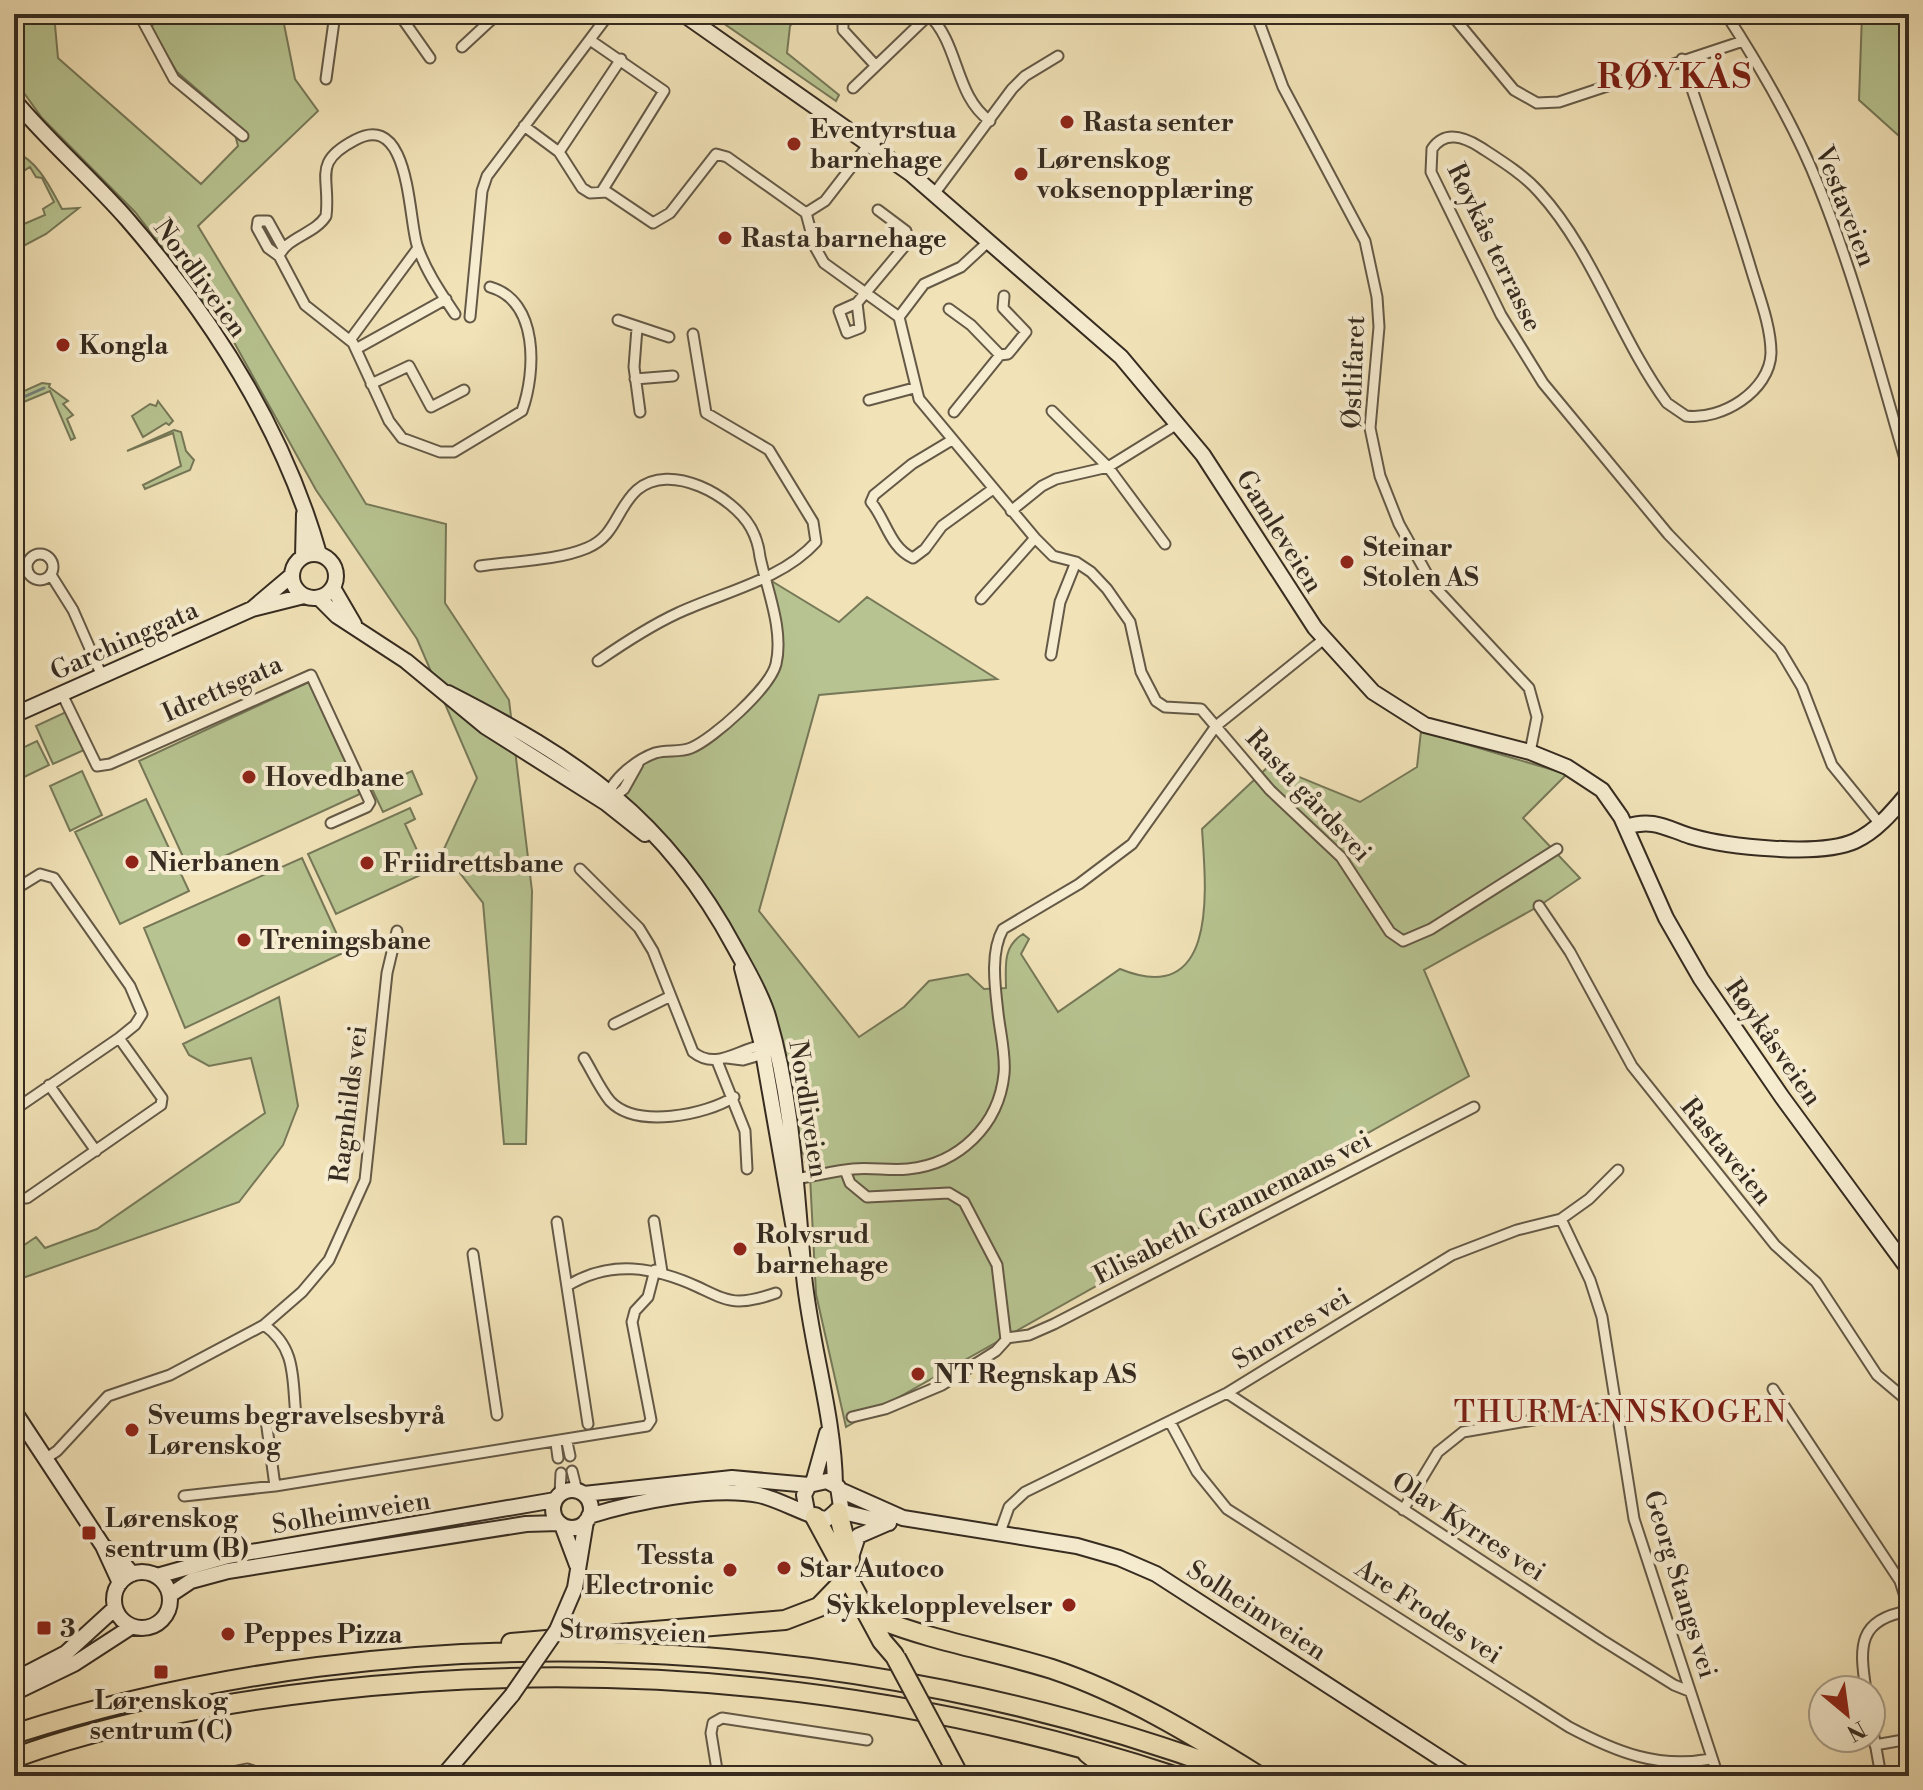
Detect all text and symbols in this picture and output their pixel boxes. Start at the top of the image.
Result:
district label: RØYKÅS [1597,53,1753,99]
place label: Rasta senter [1083,107,1234,139]
marker: Rasta senter [1058,113,1076,131]
place label: Eventyrstua barnehage [810,114,957,176]
marker: Eventyrstua barnehage [785,135,803,153]
street label: Vestaveien [1807,141,1883,271]
place label: Lørenskog voksenopplæring [1036,144,1254,206]
street label: Røykås terrasse [1439,158,1549,337]
marker: Lørenskog voksenopplæring [1012,165,1030,183]
street label: Nordliveien [147,213,254,344]
place label: Rasta barnehage [741,223,947,255]
marker: Rasta barnehage [716,229,734,247]
street label: Østlifaret [1336,315,1372,429]
place label: Kongla [79,330,169,362]
marker: Kongla [54,336,72,354]
street label: Gamleveien [1229,464,1329,599]
place label: Steinar Stolen AS [1363,532,1479,594]
marker: Steinar Stolen AS [1338,553,1356,571]
street label: Garchinggata [45,594,204,688]
street label: Idrettsgata [157,648,288,730]
street label: Rasta gårdsvei [1239,723,1378,869]
place label: Hovedbane [265,762,405,794]
marker: Hovedbane [240,768,258,786]
place label: Nierbanen [148,847,280,879]
place label: Friidrettsbane [383,848,564,880]
marker: Nierbanen [123,853,141,871]
marker: Friidrettsbane [358,854,376,872]
place label: Treningsbane [260,925,431,957]
marker: Treningsbane [235,931,253,949]
street label: Røykåsveien [1718,973,1829,1112]
street label: Ragnhilds vei [323,1024,375,1185]
street label: Nordliveien [781,1038,835,1180]
street label: Rastaveien [1673,1092,1779,1212]
street label: Elisabeth Grannemans vei [1088,1124,1377,1292]
place label: Rolvsrud barnehage [756,1219,888,1281]
marker: Rolvsrud barnehage [731,1240,749,1258]
street label: Snorres vei [1227,1281,1356,1377]
place label: NT Regnskap AS [934,1359,1137,1391]
marker: NT Regnskap AS [909,1365,927,1383]
district label: THURMANNSKOGEN [1454,1394,1788,1432]
place label: Sveums begravelsesbyrå Lørenskog [148,1400,446,1462]
marker: Sveums begravelsesbyrå Lørenskog [123,1421,141,1439]
street label: Olav Kyrres vei [1386,1465,1551,1588]
street label: Solheimveien [270,1485,433,1541]
street label: Georg Stangs vei [1636,1487,1724,1682]
place label: Lørenskog sentrum (B) [105,1503,248,1565]
marker: Lørenskog sentrum (B) [80,1524,98,1542]
place label: Tessta Electronic [585,1540,715,1602]
street label: Are Frodes vei [1348,1552,1508,1671]
place label: Star Autoco [800,1553,945,1585]
street label: Solheimveien [1181,1554,1332,1668]
marker: Star Autoco [775,1559,793,1577]
marker: Tessta Electronic [721,1561,739,1579]
place label: Sykkelopplevelser [827,1590,1053,1622]
marker: Sykkelopplevelser [1060,1596,1078,1614]
place label: 3 [60,1613,76,1645]
street label: Strømsveien [559,1613,707,1651]
marker: 3 [35,1619,53,1637]
place label: Peppes Pizza [244,1619,403,1651]
marker: Peppes Pizza [219,1625,237,1643]
marker: Lørenskog sentrum (C) [152,1663,170,1681]
north arrow [1807,1674,1887,1754]
place label: Lørenskog sentrum (C) [90,1685,232,1747]
text: N [1841,1714,1870,1746]

